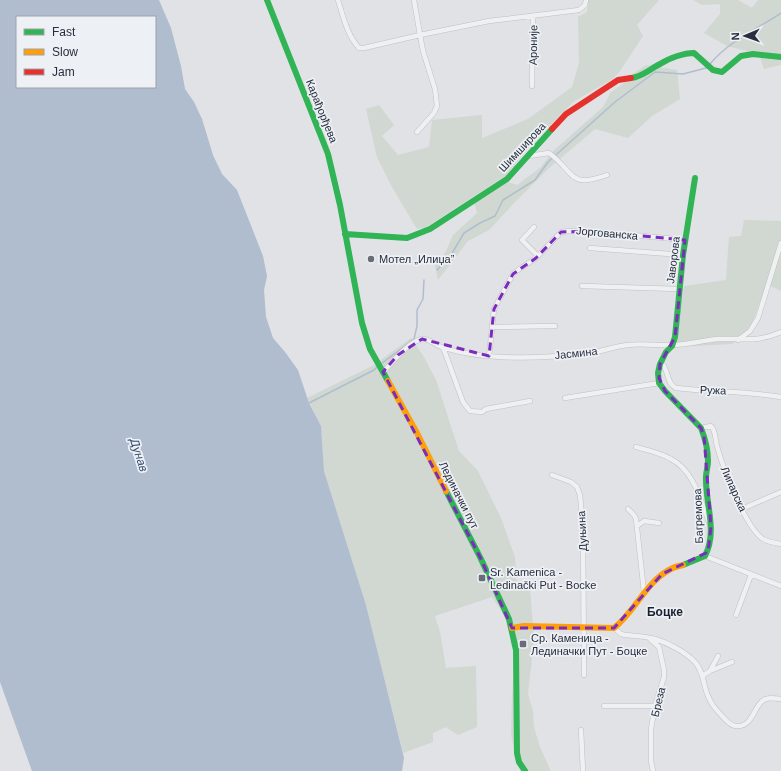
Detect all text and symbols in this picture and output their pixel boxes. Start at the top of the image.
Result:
legend [16,16,156,88]
north arrow [725,16,765,56]
text: Fast [52,25,76,39]
street label: Ароније [527,25,539,65]
text: N [729,32,741,41]
text: Slow [52,45,78,59]
text: Jam [52,65,75,79]
street label: Карађорђева [304,78,340,145]
street label: Шимширова [496,119,548,174]
street label: Јоргованска [575,224,639,242]
street label: Јаворова [664,235,682,284]
place label: Мотел „Илиџа” [379,253,455,265]
marker: Мотел „Илиџа” [366,254,376,264]
street label: Јасмина [554,345,599,361]
street label: Ружа [700,384,727,396]
water label: Дунав [126,435,151,473]
street label: Лединачки пут [437,459,481,531]
street label: Липарска [719,465,750,514]
street label: Багремова [691,487,705,544]
street label: Дуњина [575,510,589,552]
place label: Sr. Kamenica - Ledinački Put - Bocke [490,566,596,591]
marker: Sr. Kamenica - Ledinački Put - Bocke [477,573,487,583]
district label: Боцке [647,605,683,619]
place label: Ср. Каменица - Лединачки Пут - Боцке [531,632,647,657]
marker: Ср. Каменица - Лединачки Пут - Боцке [518,639,528,649]
street label: Бреза [649,685,668,718]

